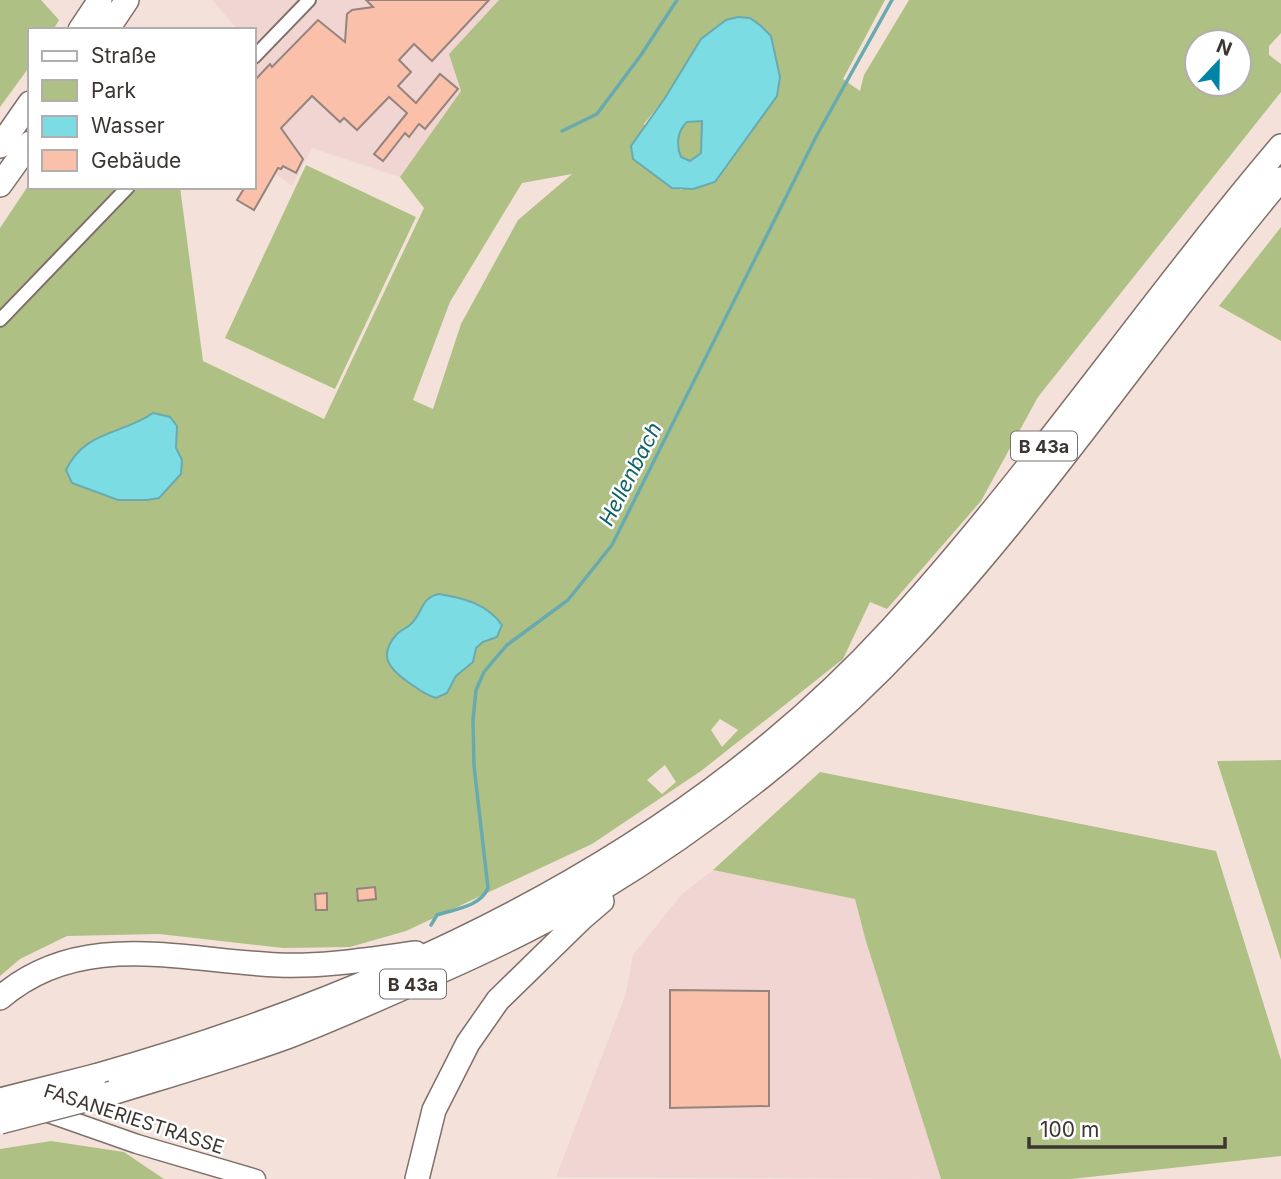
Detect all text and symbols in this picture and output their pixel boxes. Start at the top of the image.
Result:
legend [28,28,256,189]
north arrow [1183,28,1253,98]
text: N [1213,34,1235,61]
text: Straße [91,43,156,68]
text: Park [91,78,136,103]
text: Wasser [91,113,165,138]
text: Gebäude [91,148,181,173]
water label: Hellenbach [593,418,667,530]
road number: B 43a [1011,432,1077,461]
road number: B 43a [380,970,446,999]
street label: FASANERIESTRASSE [41,1079,227,1159]
scale bar [1029,1106,1225,1150]
text: 100 m [1040,1117,1099,1142]

